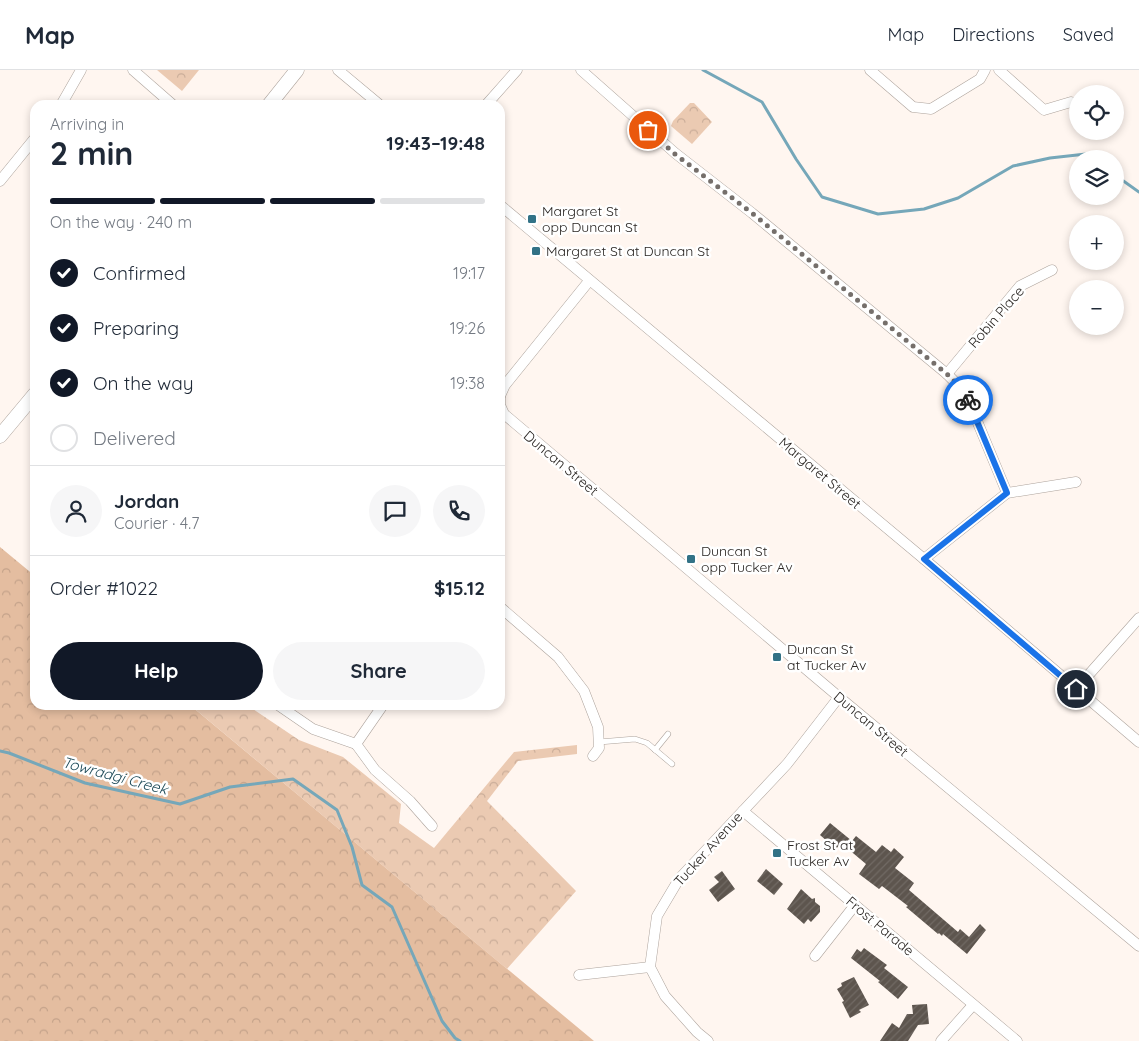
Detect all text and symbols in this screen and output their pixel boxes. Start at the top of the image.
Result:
text: Map [25,20,75,50]
text: Map [887,23,924,46]
text: Directions [952,23,1035,46]
text: Saved [1063,23,1114,46]
map controls [1069,85,1124,335]
button: locate [1069,85,1124,140]
pin [627,109,669,151]
text: Arriving in [50,114,124,134]
icon: bag [634,116,662,144]
text: 19:43–19:48 [386,131,485,155]
text: 2 min [50,133,133,173]
button: layers [1069,150,1124,205]
place label: Margaret St opp Duncan St [542,202,638,236]
text: On the way · 240 m [50,212,192,232]
marker: Margaret St opp Duncan St [526,213,538,225]
button: + [1069,215,1124,270]
place label: Margaret St at Duncan St [546,242,710,260]
marker: Margaret St at Duncan St [530,245,542,257]
icon: check [50,259,78,287]
text: Confirmed [93,261,186,285]
text: 19:17 [453,263,485,283]
button: − [1069,280,1124,335]
street label: Robin Place [964,282,1028,352]
icon: check [50,314,78,342]
text: Preparing [93,316,179,340]
text: 19:26 [450,318,485,338]
icon: check [50,369,78,397]
text: On the way [93,371,194,395]
text: 19:38 [450,373,485,393]
courier [943,375,993,425]
icon: bike [954,386,982,414]
text: Delivered [93,426,176,450]
street label: Duncan Street [520,427,602,500]
street label: Margaret Street [775,433,865,513]
button: person [50,485,102,537]
button: chat [369,485,421,537]
button: phone [433,485,485,537]
text: Jordan [114,489,179,513]
text: Courier · 4.7 [114,513,199,533]
place label: Duncan St opp Tucker Av [701,542,793,576]
marker: Duncan St opp Tucker Av [685,553,697,565]
text: Order #1022 [50,576,158,600]
text: $15.12 [434,576,485,600]
place label: Duncan St at Tucker Av [787,640,866,674]
button: Help [50,642,263,700]
button: Share [273,642,485,700]
marker: Duncan St at Tucker Av [771,651,783,663]
pin [1055,668,1097,710]
icon: home [1062,675,1090,703]
street label: Duncan Street [830,688,912,761]
water label: Towradgi Creek [60,752,172,799]
street label: Tucker Avenue [670,808,746,890]
place label: Frost St at Tucker Av [787,836,853,870]
marker: Frost St at Tucker Av [771,847,783,859]
street label: Frost Parade [842,892,918,960]

